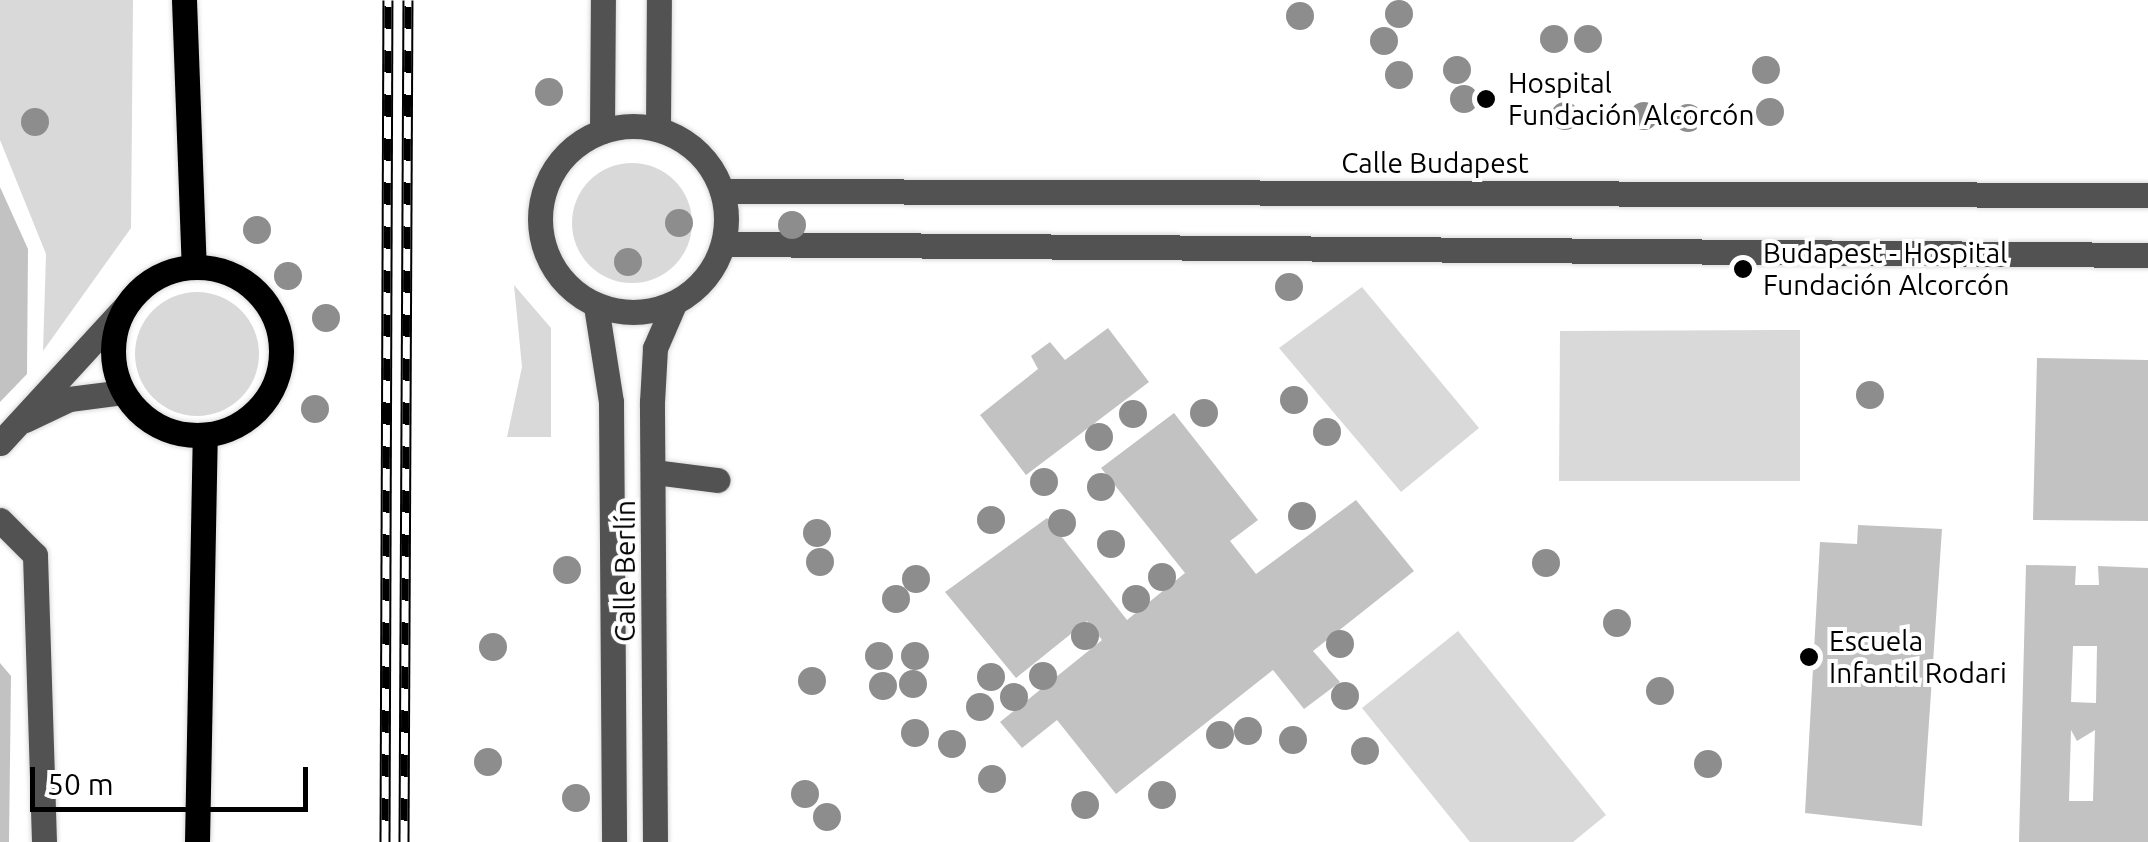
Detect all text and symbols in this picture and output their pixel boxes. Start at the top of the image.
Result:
place label: Hospital Fundación Alcorcón [1508,66,1754,132]
marker: Hospital Fundación Alcorcón [1473,86,1499,112]
street label: Calle Budapest [1341,146,1529,180]
place label: Budapest - Hospital Fundación Alcorcón [1763,236,2009,302]
marker: Budapest - Hospital Fundación Alcorcón [1732,258,1754,280]
street label: Calle Berlín [608,500,642,642]
place label: Escuela Infantil Rodari [1829,624,2007,690]
marker: Escuela Infantil Rodari [1798,646,1820,668]
scale bar [35,747,312,809]
text: 50 m [47,767,114,801]

